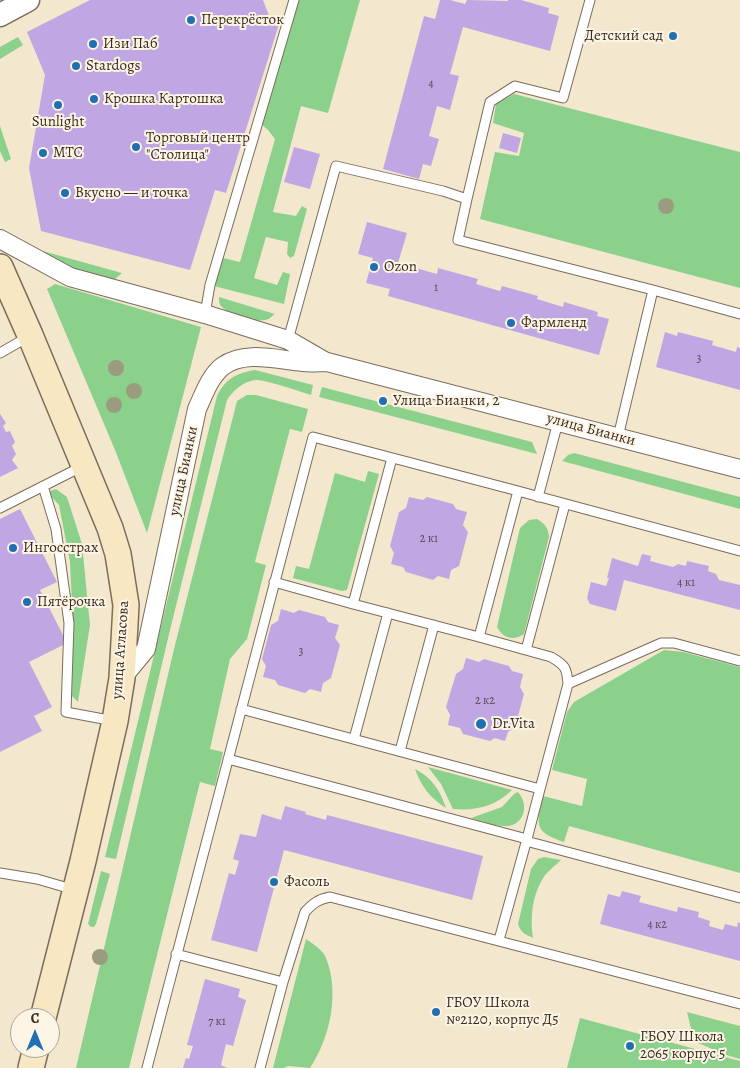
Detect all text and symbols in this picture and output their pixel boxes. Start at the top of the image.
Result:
place label: Перекрёсток [201,11,284,29]
marker: Перекрёсток [185,14,197,26]
place label: Детский сад [584,27,663,45]
marker: Детский сад [667,30,679,42]
place label: Изи Паб [103,35,158,53]
marker: Изи Паб [87,38,99,50]
place label: Stardogs [86,57,141,75]
marker: Stardogs [70,60,82,72]
house number: 4 [428,77,434,91]
place label: Крошка Картошка [104,90,224,108]
marker: Крошка Картошка [88,93,100,105]
marker: Sunlight [52,99,64,111]
place label: Sunlight [32,113,84,131]
place label: Торговый центр "Столица" [146,129,250,164]
marker: Торговый центр "Столица" [130,141,142,153]
place label: МТС [53,144,83,162]
marker: МТС [37,147,49,159]
place label: Вкусно — и точка [75,184,188,202]
marker: Вкусно — и точка [59,187,71,199]
place label: Ozon [384,258,417,276]
marker: Ozon [368,261,380,273]
house number: 1 [434,281,438,295]
place label: Фармленд [521,314,587,332]
marker: Фармленд [505,317,517,329]
house number: 3 [697,352,701,366]
place label: Улица Бианки, 2 [393,392,500,410]
marker: Улица Бианки, 2 [377,395,389,407]
street label: улица Бианки [545,410,637,450]
street label: улица Бианки [166,425,202,517]
house number: 2 к1 [420,532,438,546]
place label: Ингосстрах [23,539,98,557]
marker: Ингосстрах [7,542,19,554]
house number: 4 к1 [677,576,695,590]
place label: Пятёрочка [37,593,105,611]
marker: Пятёрочка [21,596,33,608]
street label: улица Атласова [109,600,133,700]
house number: 3 [299,645,303,659]
house number: 2 к2 [475,694,495,708]
place label: Dr.Vita [492,715,535,733]
marker: Dr.Vita [474,717,488,731]
place label: Фасоль [284,873,329,891]
marker: Фасоль [268,876,280,888]
house number: 4 к2 [647,918,667,932]
place label: ГБОУ Школа №2120, корпус Д5 [446,994,559,1029]
marker: ГБОУ Школа №2120, корпус Д5 [430,1006,442,1018]
north arrow [10,1008,60,1058]
text: С [31,1009,39,1028]
house number: 7 к1 [208,1015,226,1029]
place label: ГБОУ Школа 2065 корпус 5 [640,1028,725,1063]
marker: ГБОУ Школа 2065 корпус 5 [624,1040,636,1052]

